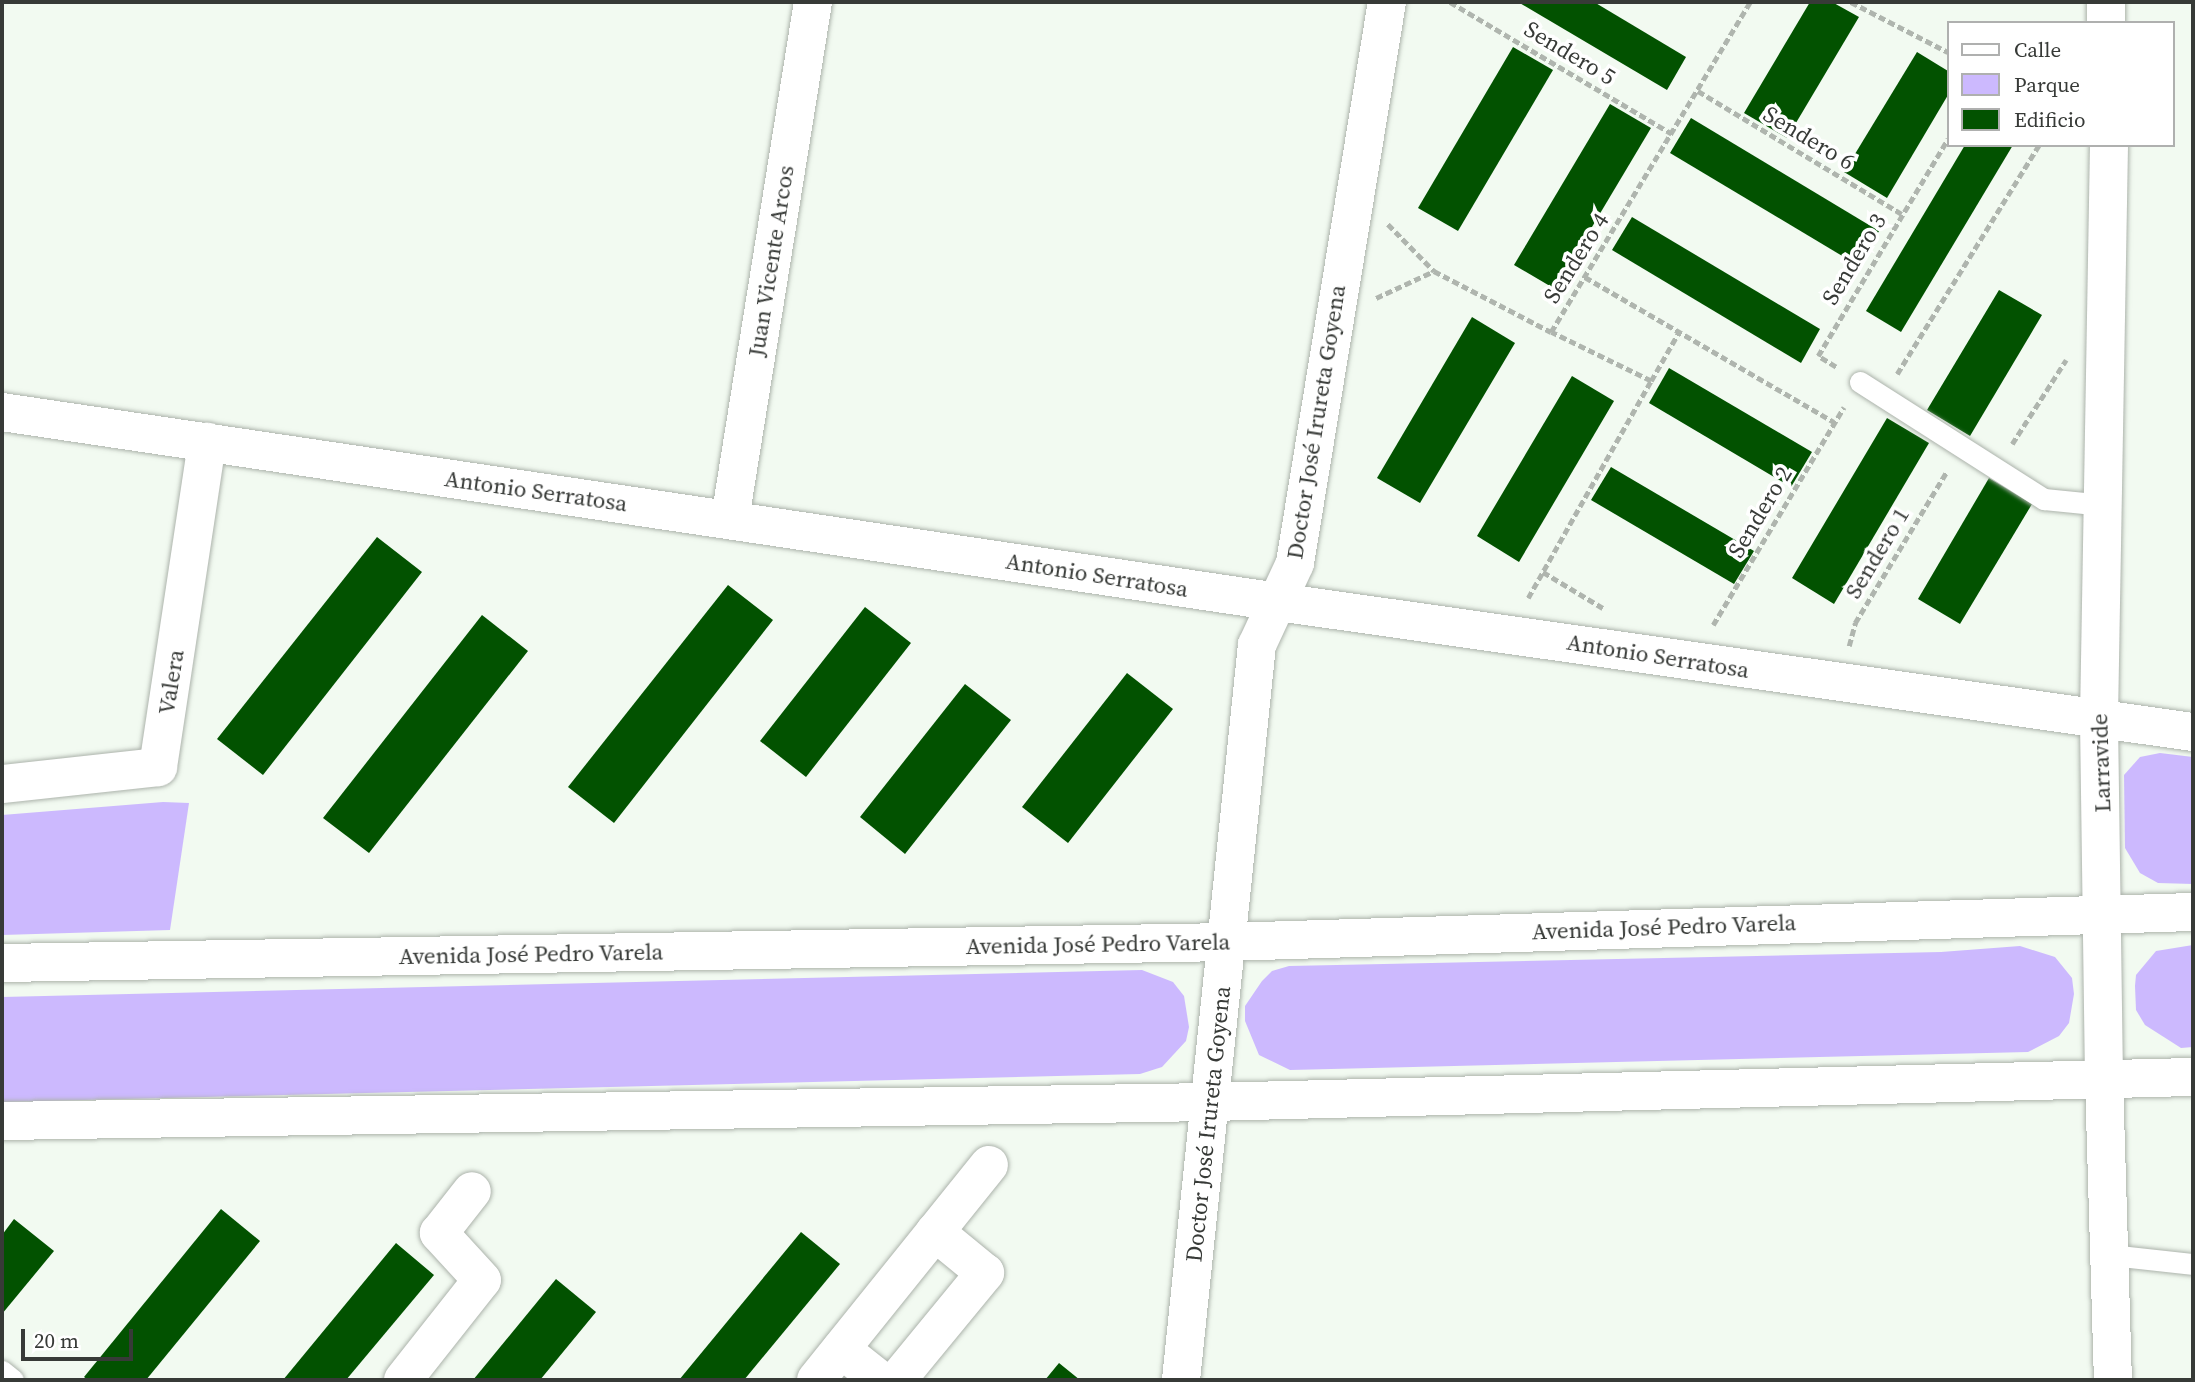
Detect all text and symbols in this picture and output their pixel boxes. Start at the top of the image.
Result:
street label: Sendero 5 [1520,15,1620,91]
legend [1946,21,2174,147]
text: Calle [2014,35,2061,64]
text: Parque [2014,70,2080,99]
street label: Sendero 6 [1759,100,1859,176]
text: Edificio [2014,105,2086,134]
street label: Juan Vicente Arcos [742,163,800,359]
street label: Sendero 4 [1537,208,1615,308]
street label: Sendero 3 [1816,209,1892,309]
street label: Doctor José Irureta Goyena [1281,283,1351,561]
street label: Sendero 2 [1722,462,1798,562]
street label: Antonio Serratosa [443,465,629,517]
street label: Sendero 1 [1839,503,1915,603]
street label: Antonio Serratosa [1004,547,1190,603]
street label: Antonio Serratosa [1565,628,1751,684]
street label: Valera [152,648,190,716]
street label: Larravide [2085,713,2117,813]
street label: Avenida José Pedro Varela [1531,909,1797,945]
street label: Avenida José Pedro Varela [965,928,1231,960]
street label: Avenida José Pedro Varela [398,938,664,970]
street label: Doctor José Irureta Goyena [1180,985,1236,1263]
scale bar [24,1316,136,1360]
text: 20 m [34,1326,79,1355]

